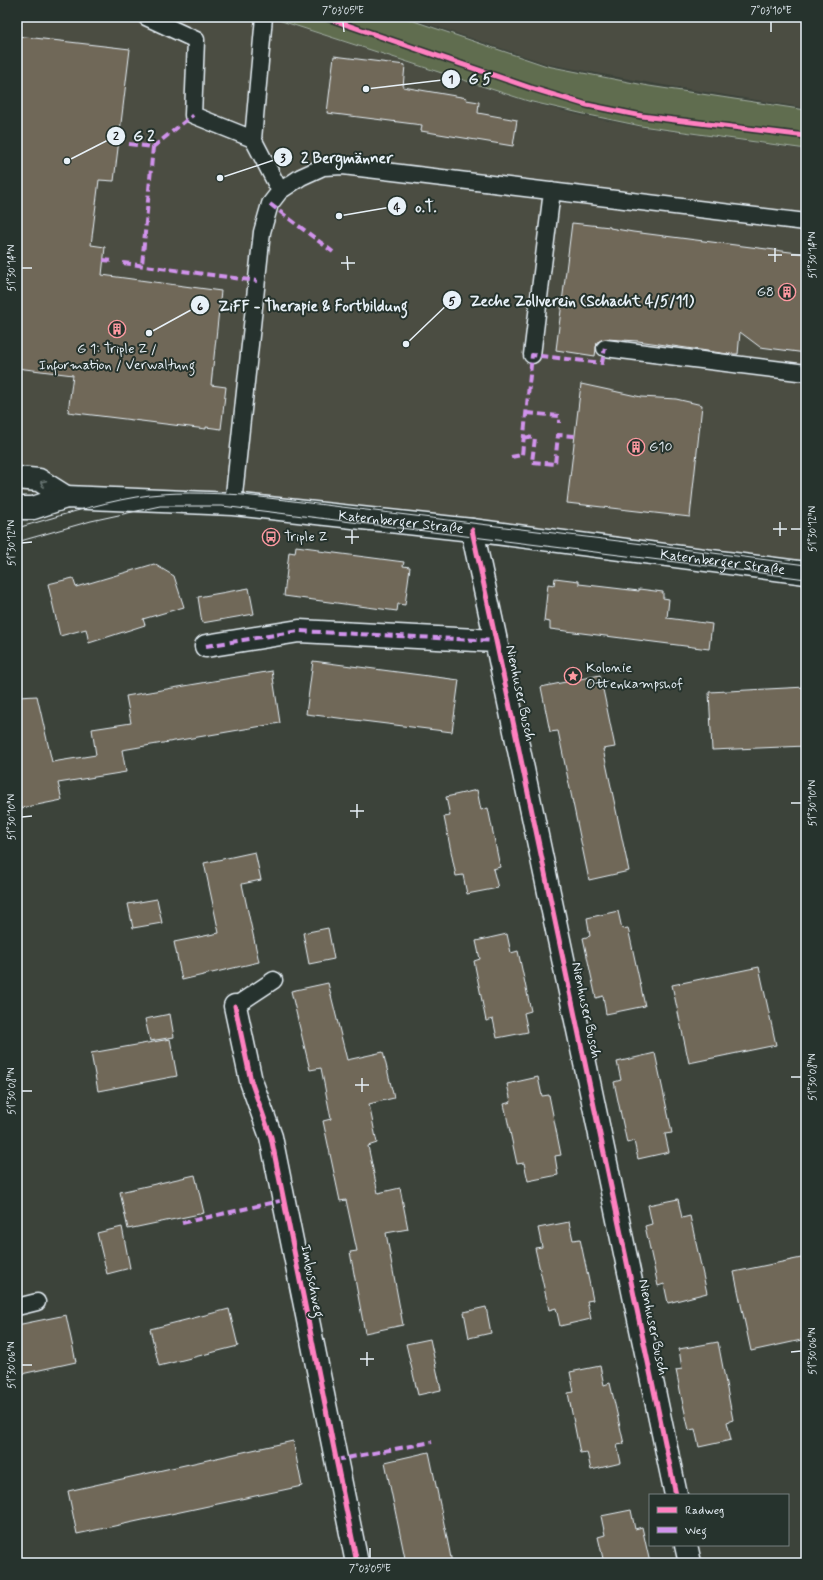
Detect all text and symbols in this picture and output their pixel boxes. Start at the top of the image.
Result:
text: 7°03'05"E [322,4,364,18]
text: 7°03'10"E [750,4,792,18]
callout: G 5 [441,65,500,92]
text: G 5 [469,70,491,90]
text: 1 [448,72,454,88]
callout: G 2 [106,123,163,150]
text: G 2 [133,127,155,147]
text: 2 [113,129,119,145]
callout: 2 Bergmänner [273,144,401,171]
text: 2 Bergmänner [301,149,394,171]
text: 3 [280,151,286,167]
callout: o.T. [387,193,445,220]
text: o.T. [415,198,437,218]
text: 4 [394,200,401,216]
text: 51°30'14"N [806,231,820,278]
text: 51°30'14"N [5,244,19,291]
building icon: G8 [777,282,797,302]
place label: G8 [757,283,774,301]
callout: Zeche Zollverein (Schacht 4/5/11) [442,287,702,314]
callout: ZiFF - Therapie & Fortbildung [190,292,416,319]
text: Zeche Zollverein (Schacht 4/5/11) [470,292,695,312]
text: 5 [448,294,456,310]
text: ZiFF - Therapie & Fortbildung [218,297,408,319]
text: 6 [197,299,203,315]
building icon: G 1: Triple Z / Information / Verwaltung [107,319,127,339]
place label: G 1: Triple Z / Information / Verwaltung [39,340,195,376]
building icon: G10 [626,437,646,457]
place label: G10 [649,438,673,456]
one-way arrow [40,480,47,488]
text: 51°30'12"N [806,506,820,552]
street label: Katernberger Straße [338,507,465,538]
text: 51°30'12"N [5,520,19,566]
bus stop icon: Triple Z [261,527,281,547]
place label: Triple Z [284,528,328,546]
street label: Katernberger Straße [659,545,786,579]
street label: Nienhuser Busch [501,643,539,743]
place label: Kolonie Ottenkampshof [586,659,683,693]
place icon: Kolonie Ottenkampshof [563,666,583,686]
text: 51°30'10"N [806,779,820,826]
text: 51°30'10"N [5,793,19,840]
street label: Nienhuser Busch [567,960,605,1060]
text: 51°30'08"N [806,1053,820,1101]
text: 51°30'08"N [5,1067,19,1115]
street label: Imbuschweg [294,1243,328,1320]
street label: Nienhuser Busch [634,1277,672,1377]
text: 51°30'06"N [806,1327,820,1375]
text: 51°30'06"N [5,1341,19,1389]
legend [649,1494,789,1546]
text: Radweg [685,1503,724,1519]
text: Weg [685,1523,707,1540]
text: 7°03'05"E [349,1562,391,1576]

